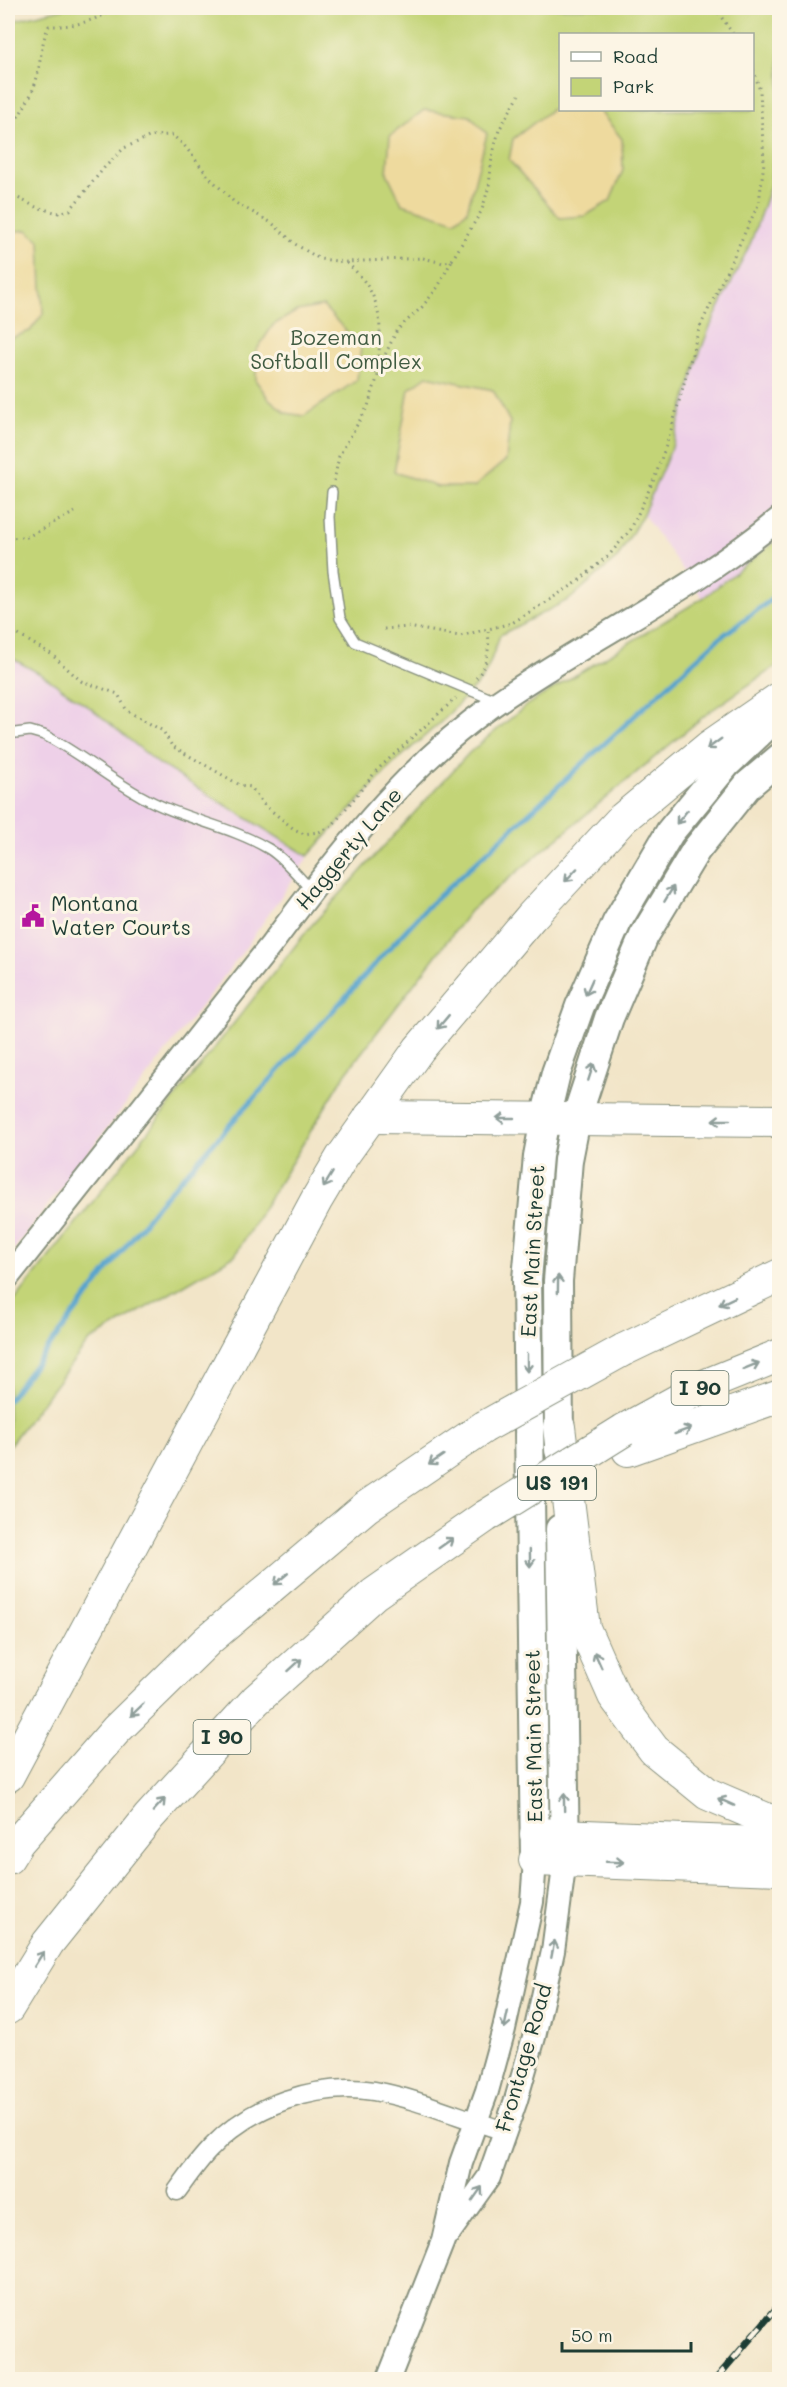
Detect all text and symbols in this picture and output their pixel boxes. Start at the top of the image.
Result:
legend [559,33,754,111]
text: Road [613,44,658,68]
text: Park [613,74,654,98]
park label: Bozeman Softball Complex [250,323,422,374]
one-way arrow [707,737,723,750]
street label: Haggerty Lane [289,781,407,915]
one-way arrow [676,809,689,825]
one-way arrow [564,867,578,882]
one-way arrow [664,886,676,903]
place label: Montana Water Courts [51,889,191,940]
public building icon: Montana Water Courts [20,903,46,929]
one-way arrow [582,978,594,996]
one-way arrow [436,1014,449,1030]
one-way arrow [587,1063,598,1082]
one-way arrow [496,1113,516,1124]
one-way arrow [712,1114,732,1126]
street label: East Main Street [514,1164,550,1338]
one-way arrow [322,1171,334,1188]
one-way arrow [552,1275,564,1295]
one-way arrow [718,1295,736,1307]
one-way arrow [521,1352,533,1372]
one-way arrow [741,1360,760,1371]
road number: I 90 [672,1371,728,1405]
one-way arrow [674,1424,692,1435]
one-way arrow [428,1454,445,1466]
road number: US 191 [518,1466,596,1500]
one-way arrow [438,1537,454,1549]
one-way arrow [525,1547,536,1567]
one-way arrow [273,1572,289,1585]
street label: East Main Street [517,1649,548,1823]
one-way arrow [592,1652,604,1670]
one-way arrow [287,1658,302,1672]
one-way arrow [130,1702,145,1717]
road number: I 90 [194,1720,250,1754]
one-way arrow [558,1792,570,1812]
one-way arrow [717,1796,735,1807]
one-way arrow [152,1798,166,1813]
one-way arrow [604,1857,624,1868]
one-way arrow [548,1939,559,1959]
one-way arrow [32,1950,45,1967]
street label: Frontage Road [489,1980,557,2135]
one-way arrow [500,2010,511,2029]
one-way arrow [471,2186,483,2202]
scale bar [562,2315,691,2353]
text: 50 m [571,2323,613,2347]

